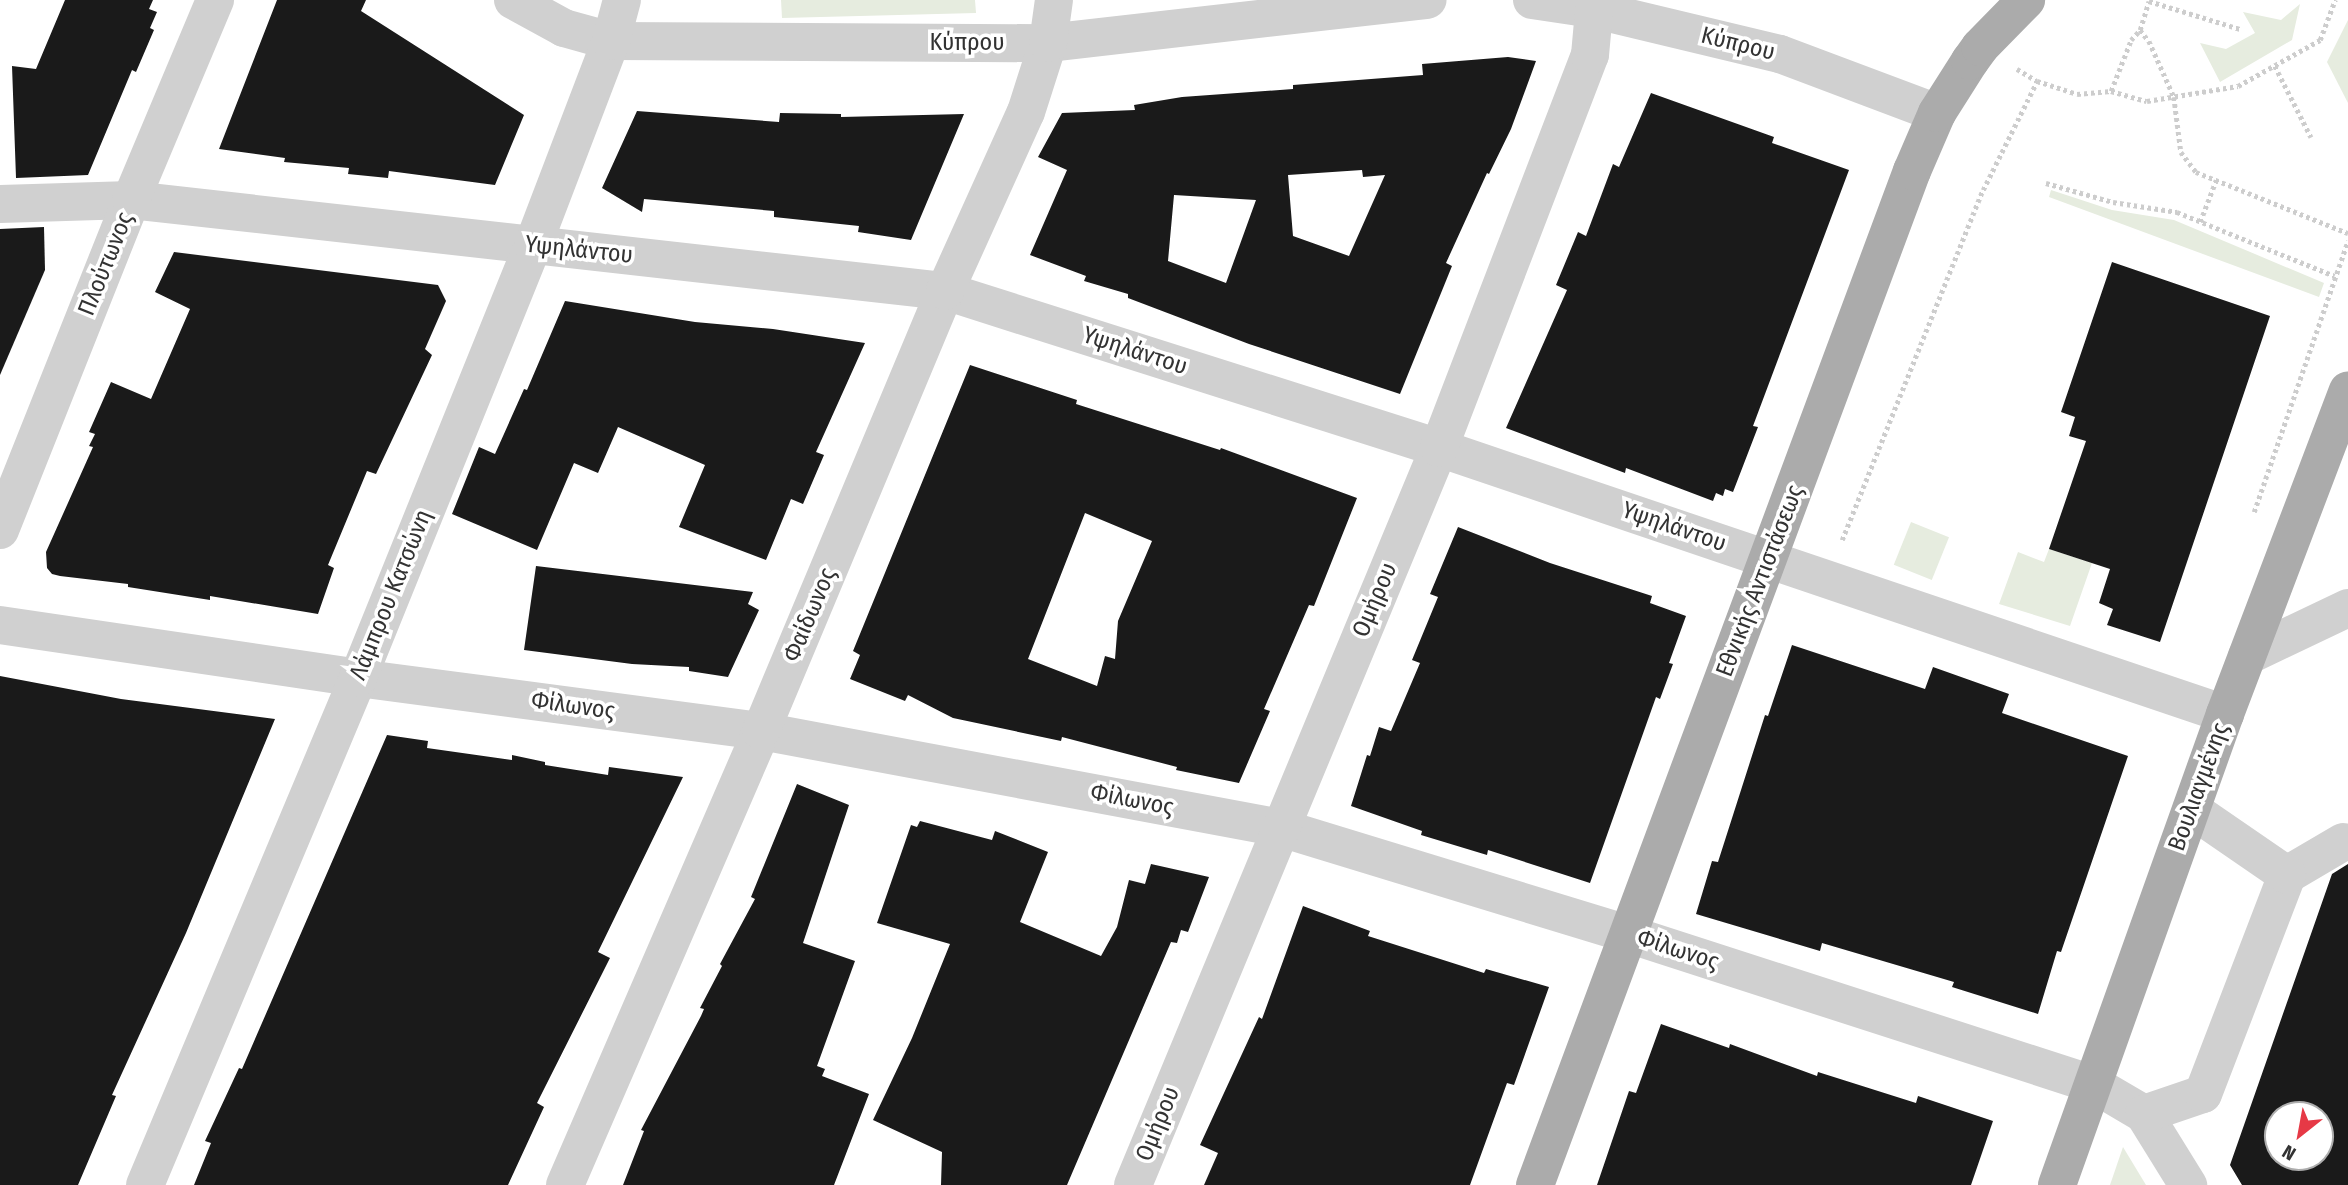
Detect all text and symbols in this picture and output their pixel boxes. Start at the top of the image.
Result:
street label: Κύπρου [1698,21,1778,67]
street label: Κύπρου [930,29,1004,57]
street label: Πλούτωνος [72,208,140,320]
street label: Υψηλάντου [524,230,634,270]
street label: Υψηλάντου [1079,321,1191,381]
street label: Εθνικής Αντιστάσεως [1710,481,1810,681]
street label: Υψηλάντου [1618,496,1730,558]
street label: Λάμπρου Κατσώνη [344,506,438,684]
street label: Ομήρου [1347,558,1403,642]
street label: Φαίδωνος [777,564,843,666]
street label: Φίλωνος [529,686,617,726]
street label: Βουλιαγμένης [2163,719,2235,855]
street label: Φίλωνος [1088,778,1176,822]
street label: Φίλωνος [1634,923,1722,977]
street label: Ομήρου [1130,1082,1186,1166]
north arrow [2264,1101,2334,1171]
text: N [2278,1140,2300,1166]

